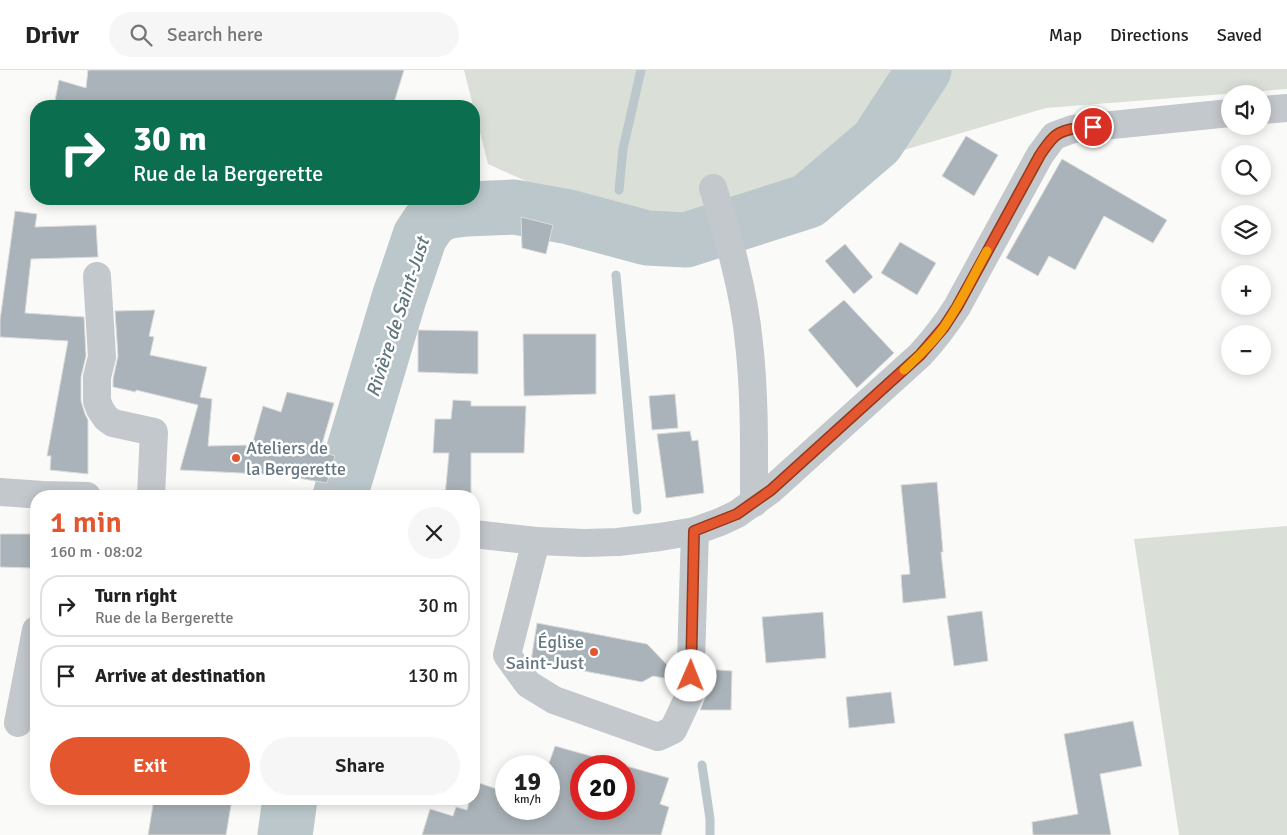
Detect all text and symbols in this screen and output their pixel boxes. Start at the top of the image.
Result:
search box [109,12,459,57]
text: Drivr [25,20,79,50]
icon: search [127,21,155,49]
text: Search here [167,23,263,47]
text: Map [1049,24,1082,46]
text: Directions [1110,24,1189,46]
text: Saved [1217,24,1262,46]
map controls [1221,85,1271,375]
button: sound [1221,85,1271,135]
pin [1072,106,1114,148]
icon: arrive [1079,113,1107,141]
text: 30 m [133,117,207,160]
icon: right [50,120,115,185]
button: search [1221,145,1271,195]
text: Rue de la Bergerette [133,160,323,187]
button: layers [1221,205,1271,255]
water label: Rivière de Saint-Just [361,232,436,400]
button: + [1221,265,1271,315]
button: − [1221,325,1271,375]
place label: Ateliers de la Bergerette [246,437,346,480]
marker: Ateliers de la Bergerette [230,452,242,464]
text: 1 min [50,504,122,541]
button: close [408,507,460,559]
text: 160 m · 08:02 [50,542,143,562]
text: Turn right [95,584,177,608]
icon: right [52,592,80,620]
text: 30 m [418,594,458,618]
text: Rue de la Bergerette [95,608,233,628]
place label: Église Saint-Just [506,631,584,674]
marker: Église Saint-Just [588,646,600,658]
position arrow [664,649,716,701]
icon: arrive [52,662,80,690]
text: Arrive at destination [95,664,266,688]
text: 130 m [408,664,458,688]
button: Exit [50,737,250,795]
button: Share [260,737,460,795]
speed limit sign: 20 [570,755,635,820]
text: 19 [514,766,541,797]
text: km/h [514,792,541,807]

